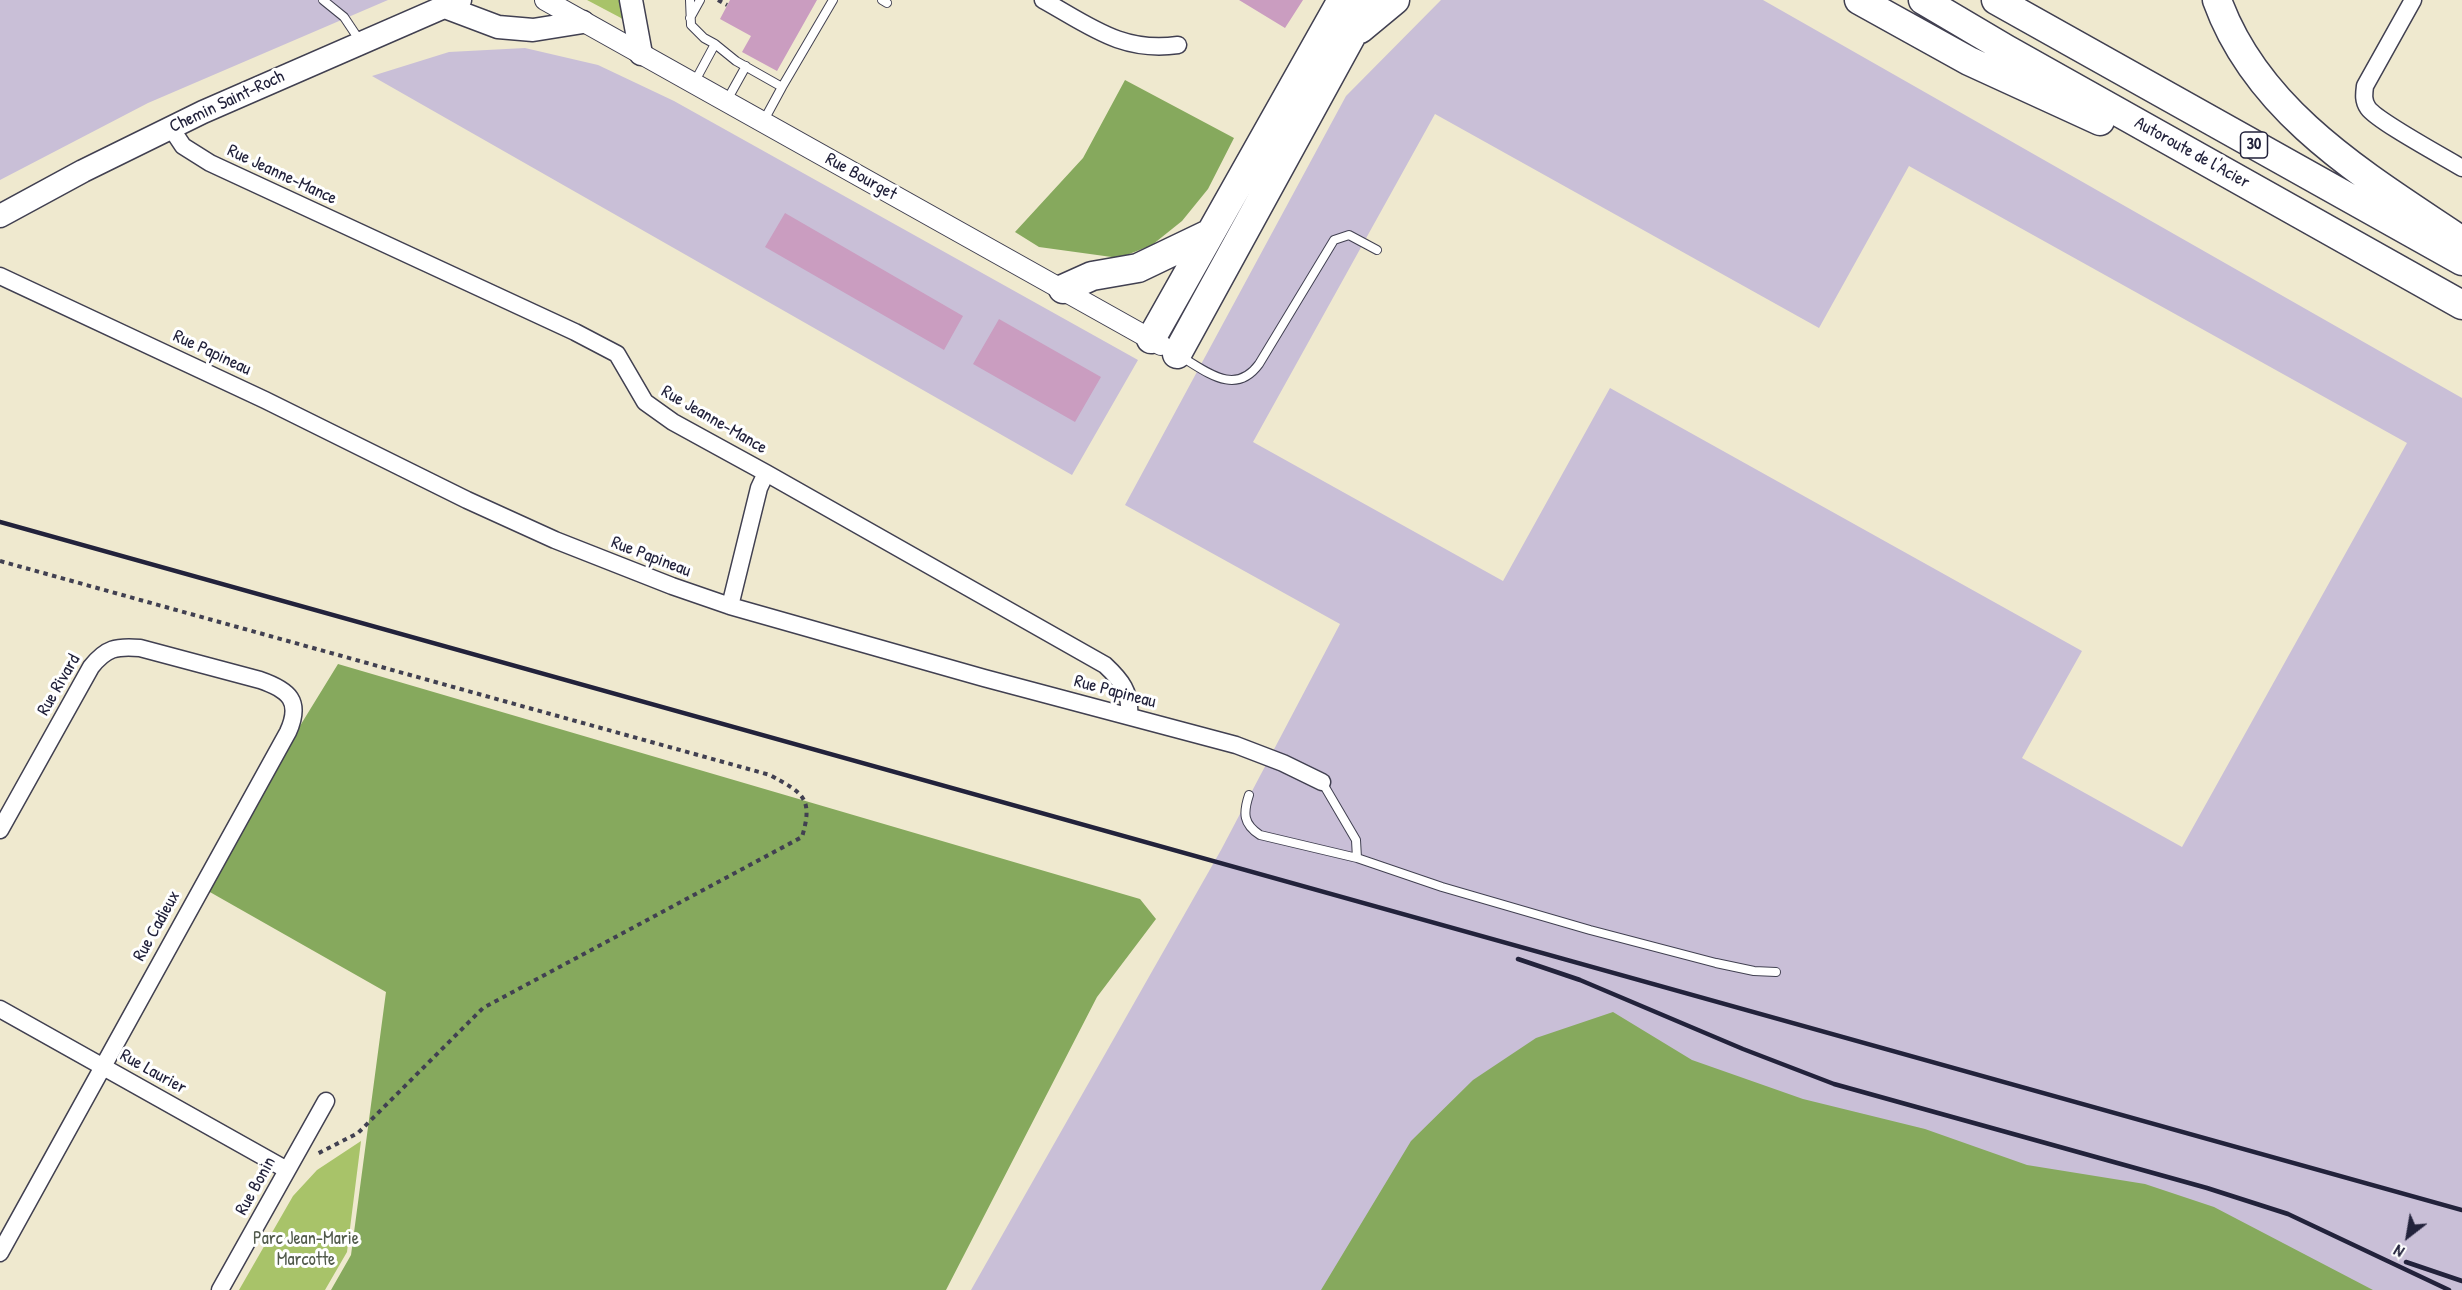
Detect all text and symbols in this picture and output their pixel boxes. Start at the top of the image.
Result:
street label: Chemin Saint-Roch [166,66,288,138]
street label: Autoroute de l'Acier [2131,112,2253,194]
road number: 30 [2240,132,2268,158]
street label: Rue Jeanne-Mance [224,140,340,210]
street label: Rue Bourget [821,149,901,205]
street label: Rue Papineau [170,326,254,380]
street label: Rue Jeanne-Mance [657,381,771,459]
street label: Rue Papineau [608,532,694,582]
street label: Rue Rivard [33,651,85,719]
street label: Rue Papineau [1072,671,1158,713]
street label: Rue Cadieux [129,887,185,965]
street label: Rue Laurier [116,1045,190,1099]
street label: Rue Bonin [231,1153,281,1219]
north arrow [2378,1206,2438,1266]
park label: Parc Jean-Marie Marcotte [253,1228,359,1270]
text: N [2389,1240,2408,1263]

